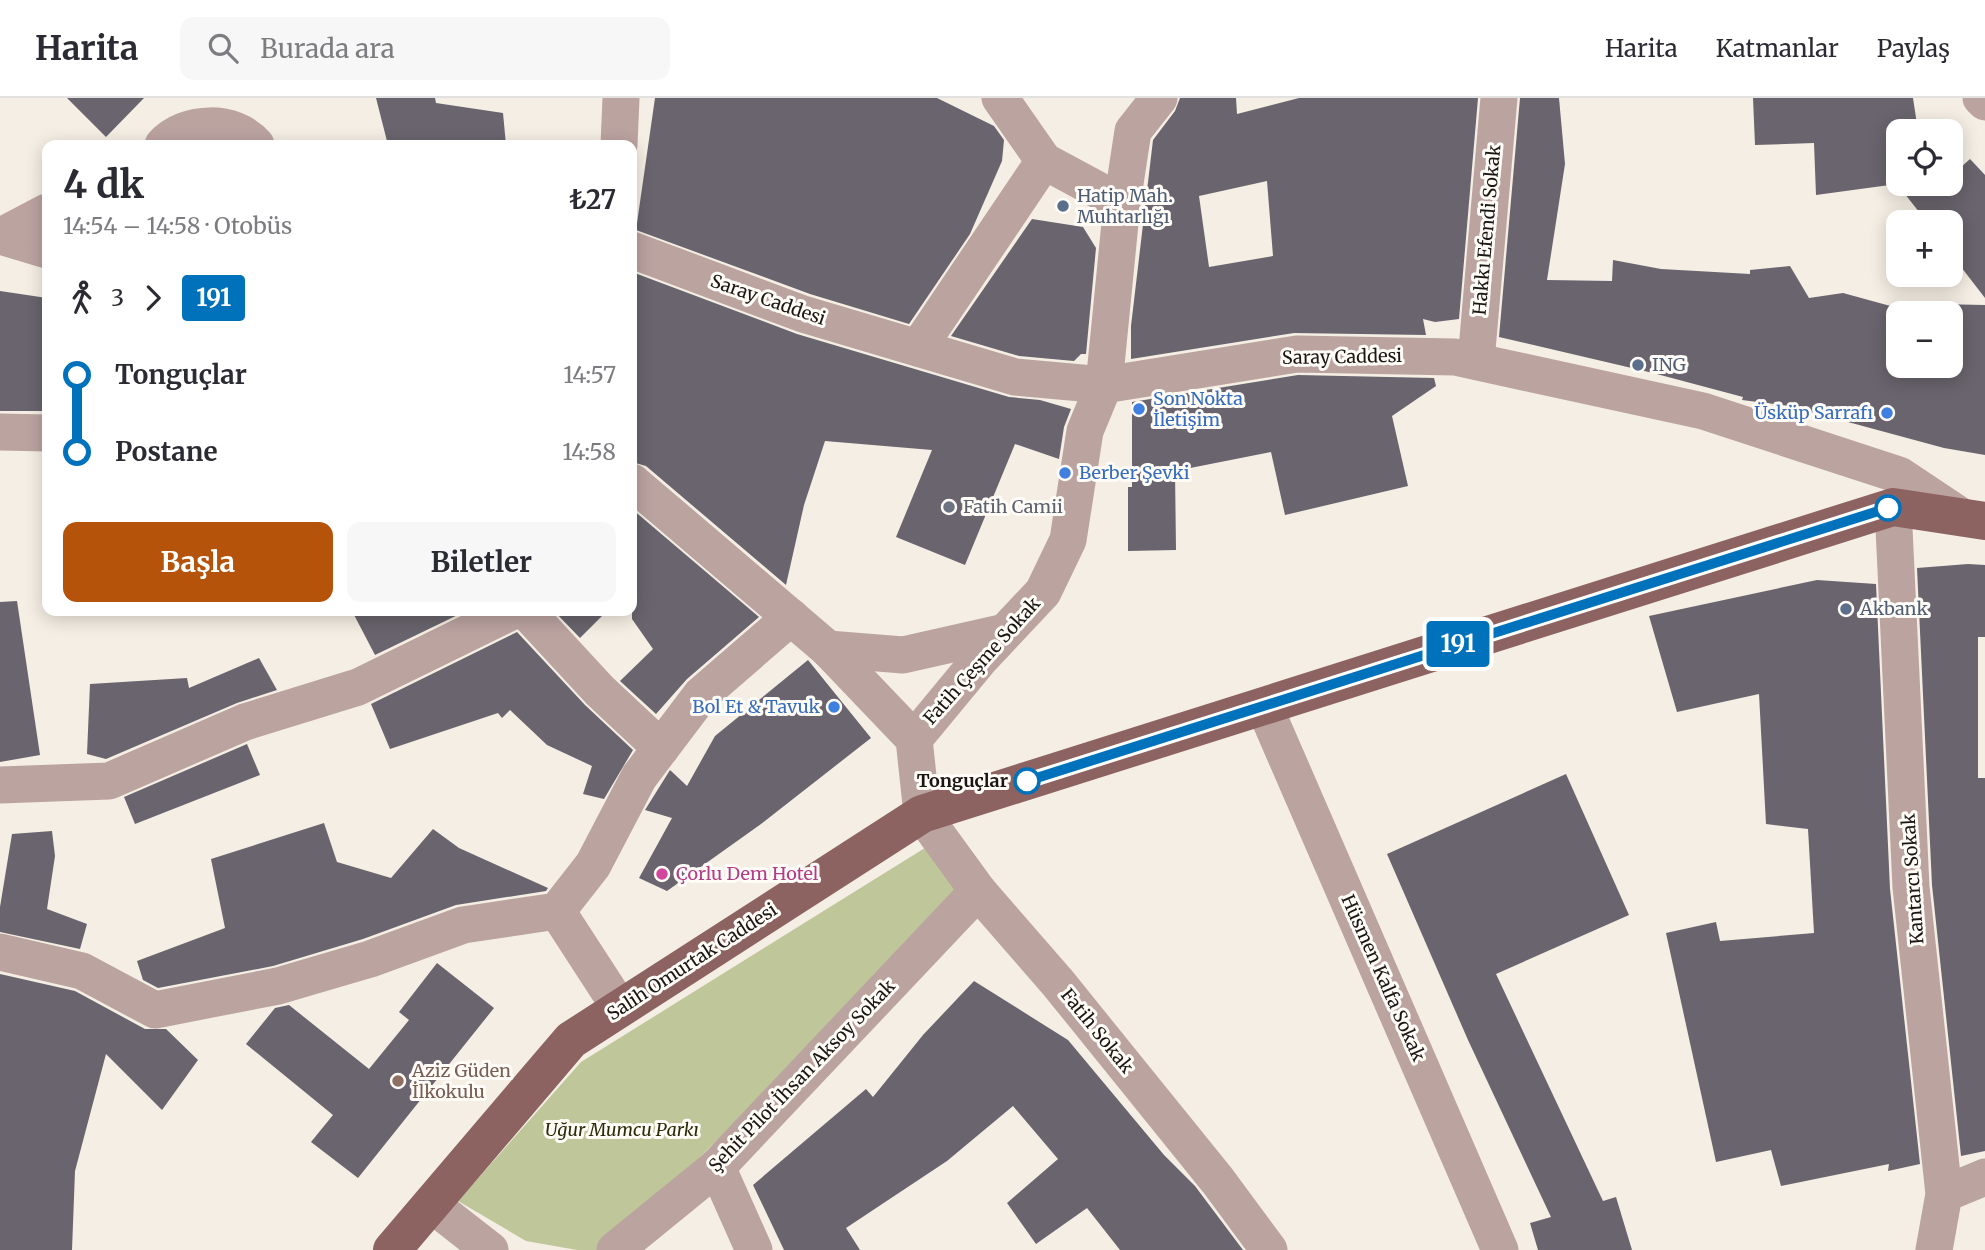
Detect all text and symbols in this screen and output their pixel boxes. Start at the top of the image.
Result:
search box [180,17,670,80]
text: Harita [35,28,138,69]
icon: search [204,29,242,67]
text: Burada ara [260,32,395,65]
text: Harita [1605,33,1678,64]
text: Katmanlar [1716,33,1839,64]
text: Paylaş [1877,33,1950,64]
map controls [1886,119,1963,378]
button: locate [1886,119,1963,196]
street label: Hakkı Efendi Sokak [1468,143,1505,316]
text: 4 dk [63,161,144,208]
text: ₺27 [569,183,616,216]
place label: Hatip Mah. Muhtarlığı [1077,184,1173,228]
marker: Hatip Mah. Muhtarlığı [1055,198,1071,214]
button: + [1886,210,1963,287]
text: 14:54 – 14:58 · Otobüs [63,211,292,240]
street label: Saray Caddesi [708,269,829,330]
icon: walk [63,279,101,317]
icon: forward [134,279,172,317]
text: 191 [196,282,231,313]
text: 3 [111,283,124,312]
button: − [1886,301,1963,378]
street label: Saray Caddesi [1282,344,1402,369]
place label: ING [1652,353,1686,376]
marker: ING [1630,357,1646,373]
text: Tonguçlar [115,358,247,391]
text: 14:57 [563,360,616,389]
place label: Son Nokta İletişim [1153,387,1243,431]
marker: Son Nokta İletişim [1131,401,1147,417]
place label: Üsküp Sarrafı [1754,401,1873,424]
marker: Üsküp Sarrafı [1879,405,1895,421]
text: Postane [115,435,218,468]
text: 14:58 [562,437,616,466]
place label: Berber Şevki [1079,461,1190,484]
marker: Berber Şevki [1057,465,1073,481]
place label: Fatih Camii [963,495,1063,518]
unlabelled marker [1875,495,1901,521]
marker: Fatih Camii [941,499,957,515]
button: Başla [63,522,333,602]
button: Biletler [347,522,616,602]
street label: Fatih Çeşme Sokak [918,592,1045,729]
place label: Akbank [1859,597,1928,620]
marker: Akbank [1838,601,1854,617]
line badge: 191 [1418,621,1498,667]
text: 191 [1440,628,1476,659]
place label: Bol Et & Tavuk [692,695,821,718]
marker: Bol Et & Tavuk [826,699,842,715]
marker: Tonguçlar [1014,768,1040,794]
place label: Tonguçlar [917,769,1008,792]
street label: Kantarcı Sokak [1896,812,1929,945]
place label: Çorlu Dem Hotel [676,862,819,885]
marker: Çorlu Dem Hotel [654,866,670,882]
street label: Hüsmen Kalfa Sokak [1336,891,1431,1065]
street label: Salih Omurtak Caddesi [602,898,781,1025]
street label: Şehit Pilot İhsan Aksoy Sokak [703,974,900,1177]
street label: Fatih Sokak [1056,984,1139,1078]
place label: Aziz Güden İlkokulu [411,1059,511,1103]
marker: Aziz Güden İlkokulu [390,1073,406,1089]
park label: Uğur Mumcu Parkı [545,1118,699,1141]

